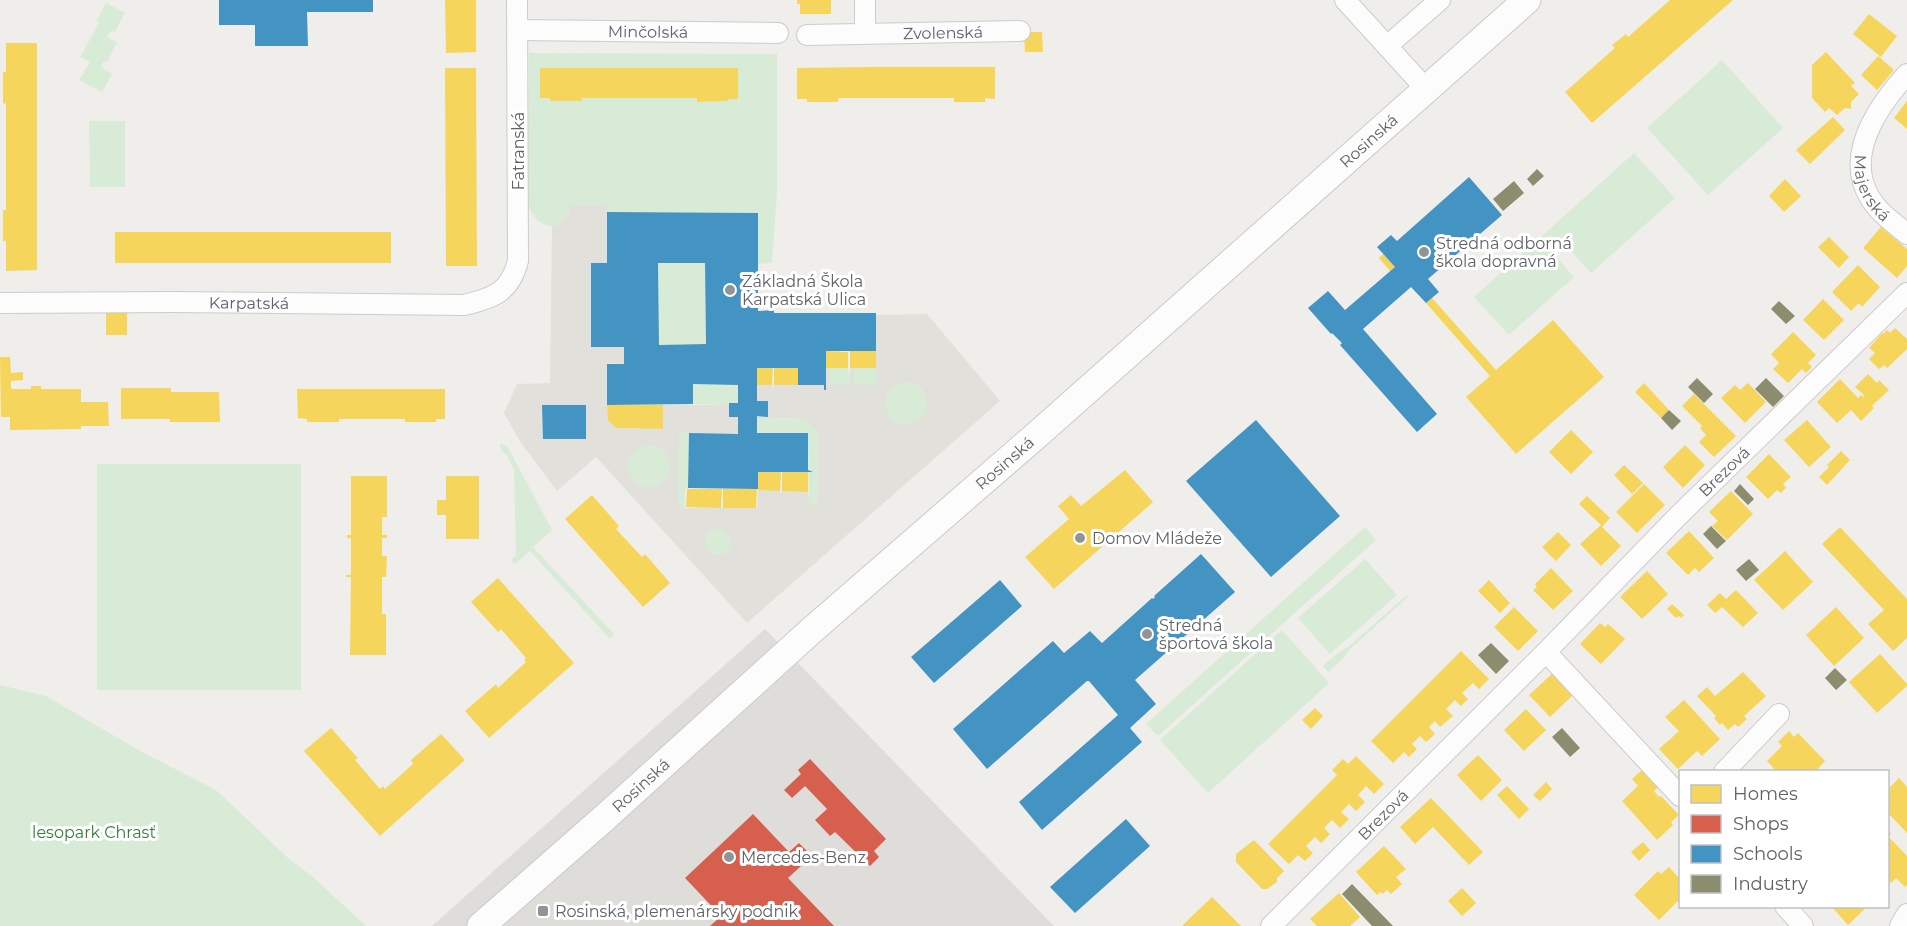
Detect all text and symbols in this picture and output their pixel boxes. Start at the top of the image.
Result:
street label: Minčolská [608,22,688,41]
street label: Zvolenská [903,22,983,43]
street label: Rosinská [1335,110,1401,171]
street label: Fatranská [509,112,528,190]
street label: Majerská [1851,154,1894,225]
place label: Stredná odborná škola dopravná [1436,234,1572,271]
marker: Stredná odborná škola dopravná [1417,245,1431,259]
place label: Základná Škola Karpatská Ulica [742,272,866,309]
marker: Základná Škola Karpatská Ulica [723,283,737,297]
street label: Karpatská [209,293,289,313]
street label: Rosinská [971,432,1038,493]
street label: Brezová [1695,442,1753,500]
place label: Domov Mládeže [1092,529,1222,548]
marker: Domov Mládeže [1073,531,1087,545]
place label: Stredná športová škola [1159,616,1273,653]
marker: Stredná športová škola [1140,627,1154,641]
street label: Rosinská [608,754,673,816]
legend [1679,770,1889,908]
text: Homes [1733,783,1798,805]
street label: Brezová [1354,785,1412,844]
text: Shops [1733,813,1789,835]
park label: lesopark Chrasť [32,823,156,842]
text: Schools [1733,843,1803,865]
place label: Mercedes-Benz [741,848,866,867]
marker: Mercedes-Benz [722,850,736,864]
text: Industry [1733,873,1808,895]
place label: Rosinská, plemenársky podnik [555,902,799,921]
marker: Rosinská, plemenársky podnik [536,904,550,918]

